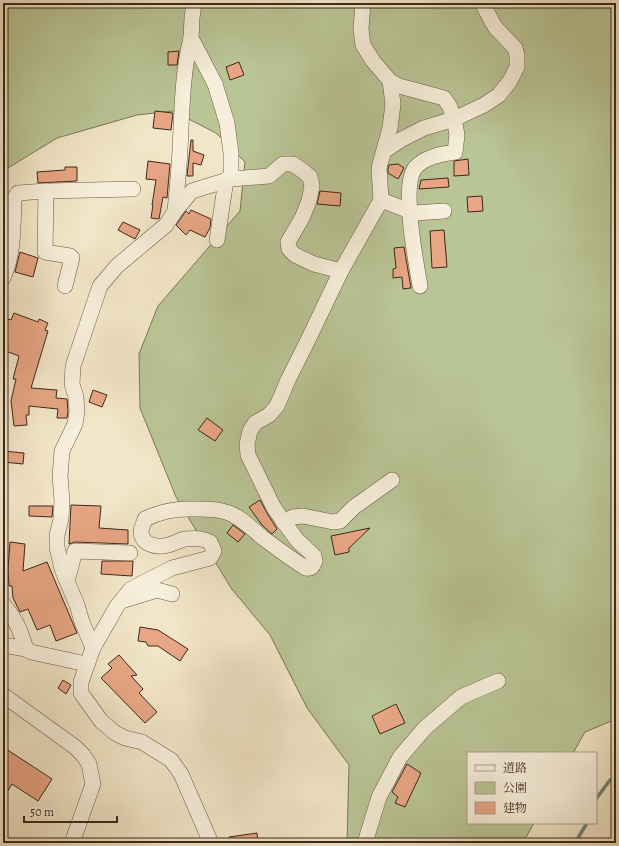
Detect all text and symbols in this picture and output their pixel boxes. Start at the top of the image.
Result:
legend [467,752,597,824]
text: 道路 [503,760,527,776]
text: 公園 [503,780,527,796]
scale bar [24,798,117,824]
text: 建物 [503,800,527,816]
text: 50 m [30,804,54,820]

